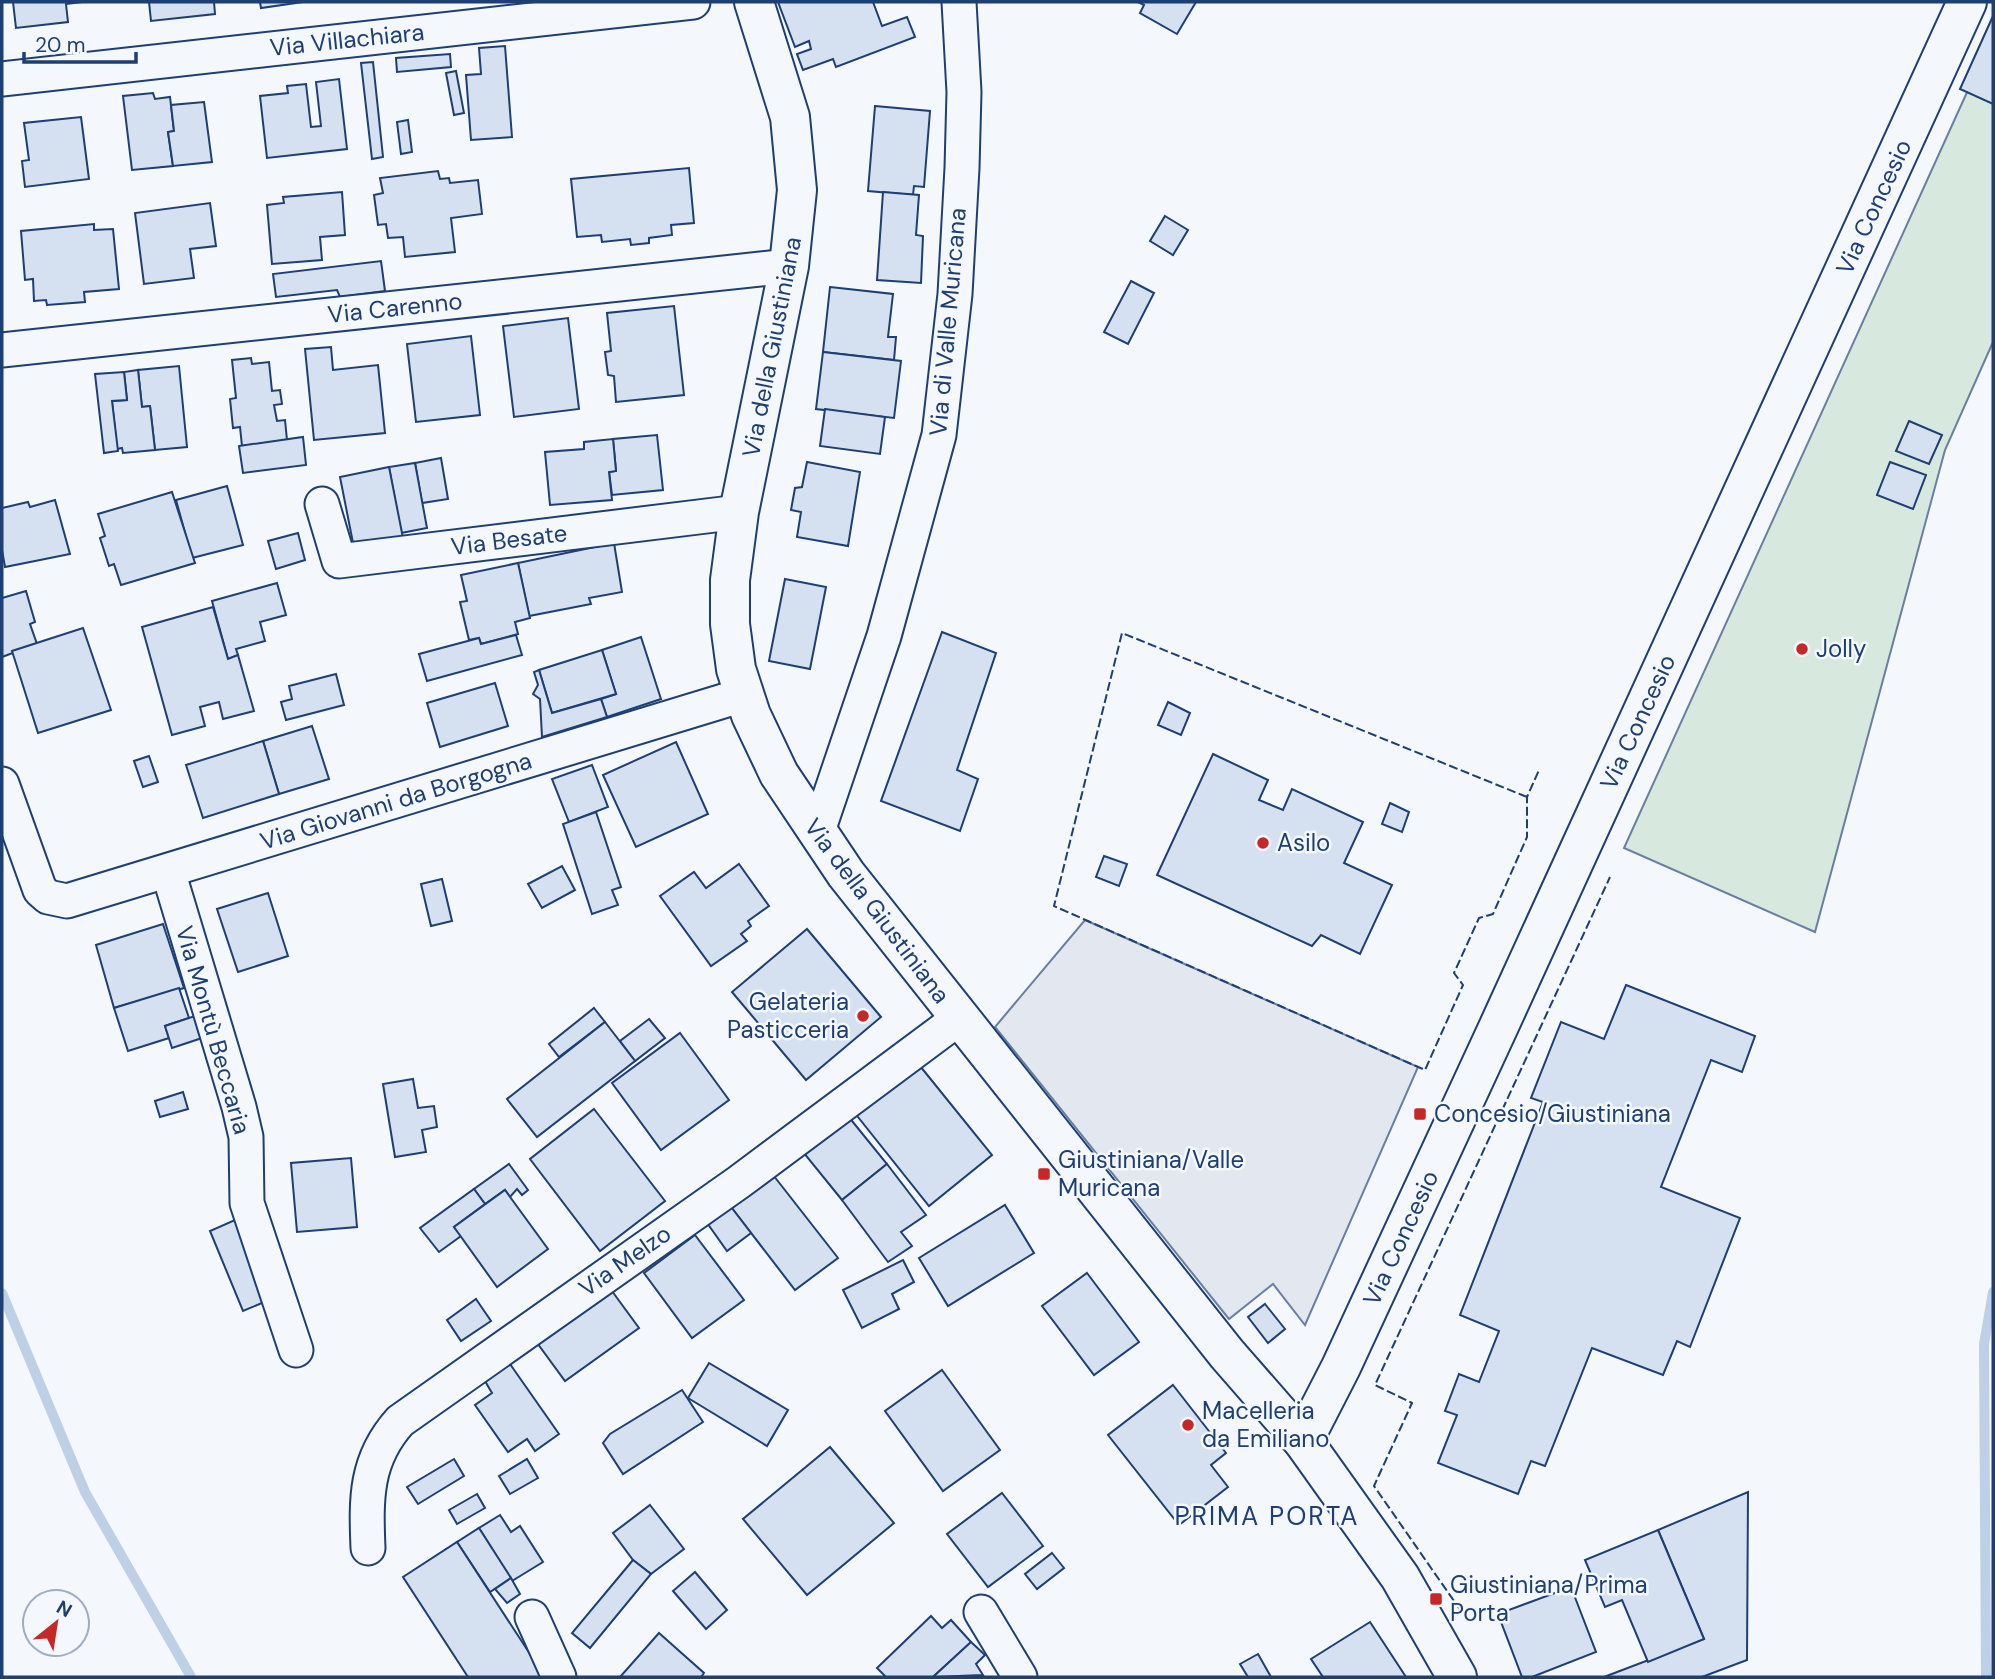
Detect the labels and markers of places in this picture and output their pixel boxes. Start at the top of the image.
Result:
place label: Jolly [1816,633,1866,664]
marker: Jolly [1794,641,1810,657]
place label: Asilo [1277,827,1330,858]
marker: Asilo [1255,835,1271,851]
place label: Gelateria Pasticceria [727,986,849,1045]
marker: Gelateria Pasticceria [855,1008,871,1024]
place label: Concesio/Giustiniana [1434,1098,1671,1129]
marker: Concesio/Giustiniana [1412,1106,1428,1122]
place label: Giustiniana/Valle Muricana [1058,1144,1244,1203]
marker: Giustiniana/Valle Muricana [1036,1166,1052,1182]
place label: Macelleria da Emiliano [1202,1395,1329,1454]
marker: Macelleria da Emiliano [1180,1417,1196,1433]
place label: Giustiniana/Prima Porta [1450,1569,1648,1628]
marker: Giustiniana/Prima Porta [1428,1591,1444,1607]

